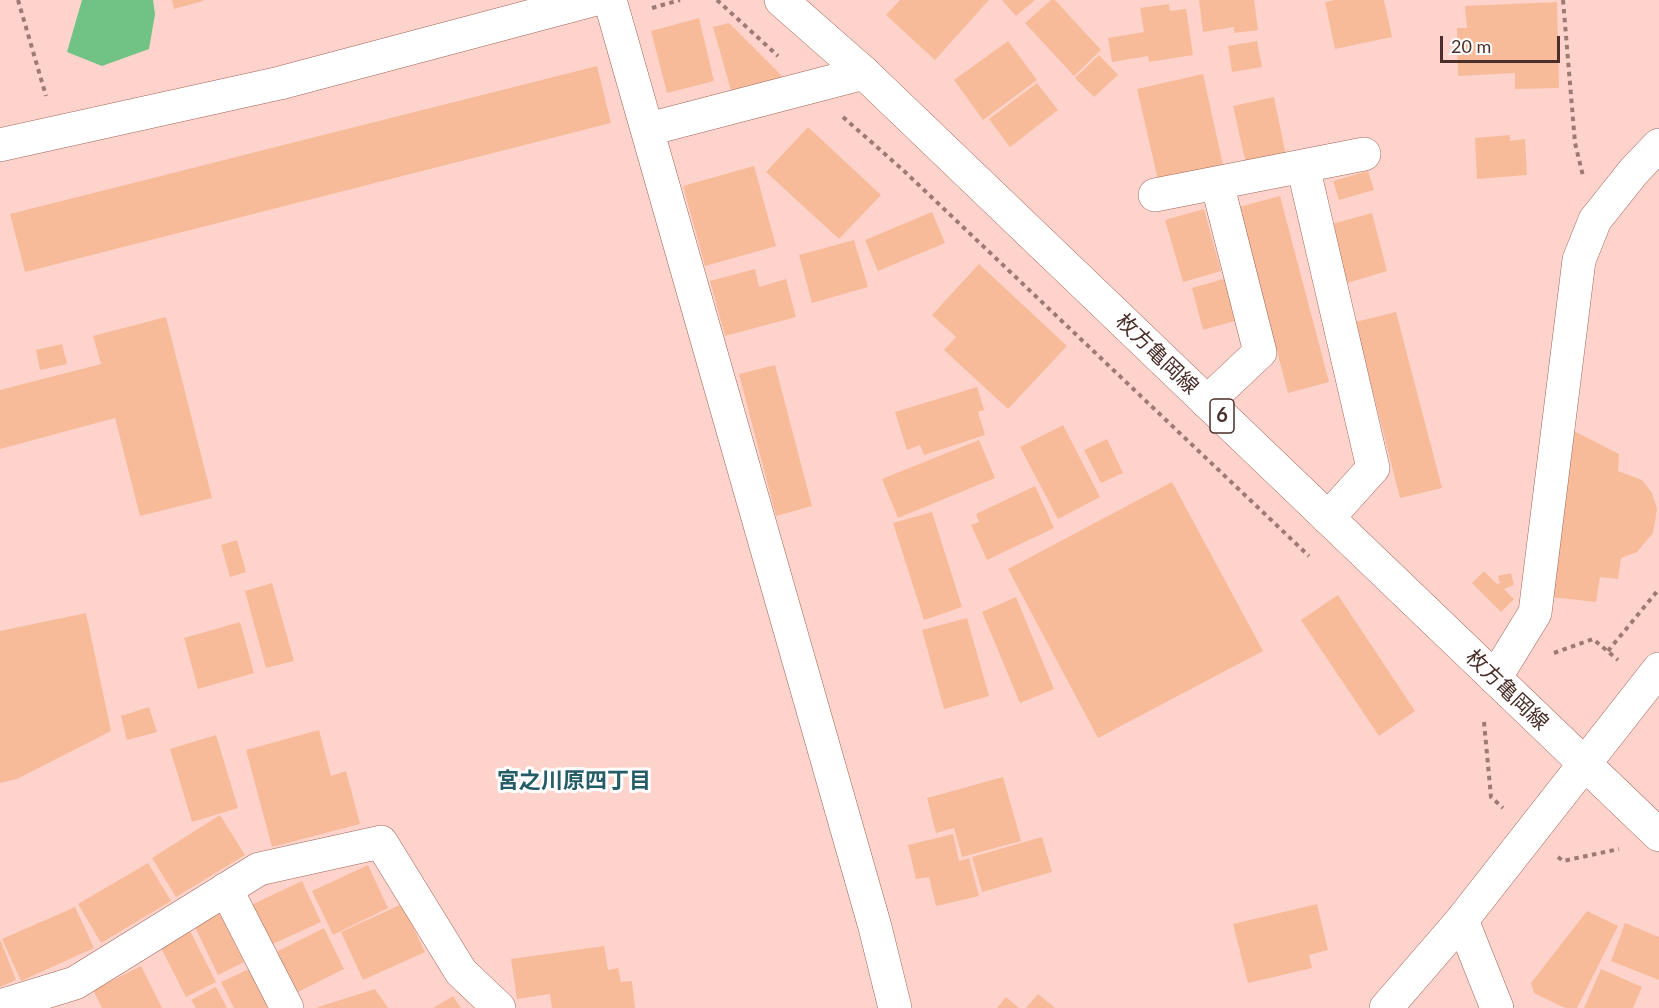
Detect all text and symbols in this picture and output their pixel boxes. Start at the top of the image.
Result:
scale bar [1443,24,1563,62]
text: 20 m [1451,35,1491,57]
street label: 枚方亀岡線 [1110,308,1204,400]
road number: 6 [1210,399,1234,433]
street label: 枚方亀岡線 [1460,644,1554,736]
district label: 宮之川原四丁目 [497,768,651,794]

